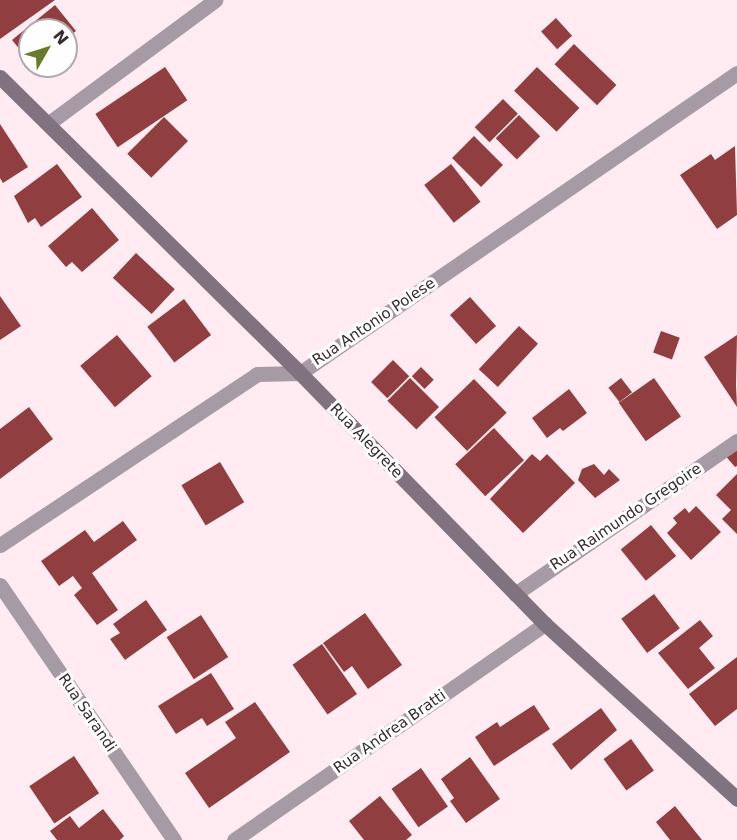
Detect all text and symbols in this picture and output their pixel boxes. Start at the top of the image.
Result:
north arrow [18,18,78,78]
text: N [49,26,72,49]
street label: Rua Antonio Polese [309,274,439,370]
street label: Rua Alegrete [326,400,406,482]
street label: Rua Raimundo Gregoire [547,460,705,574]
street label: Rua Sarandi [54,670,120,756]
street label: Rua Andrea Bratti [330,686,450,778]

